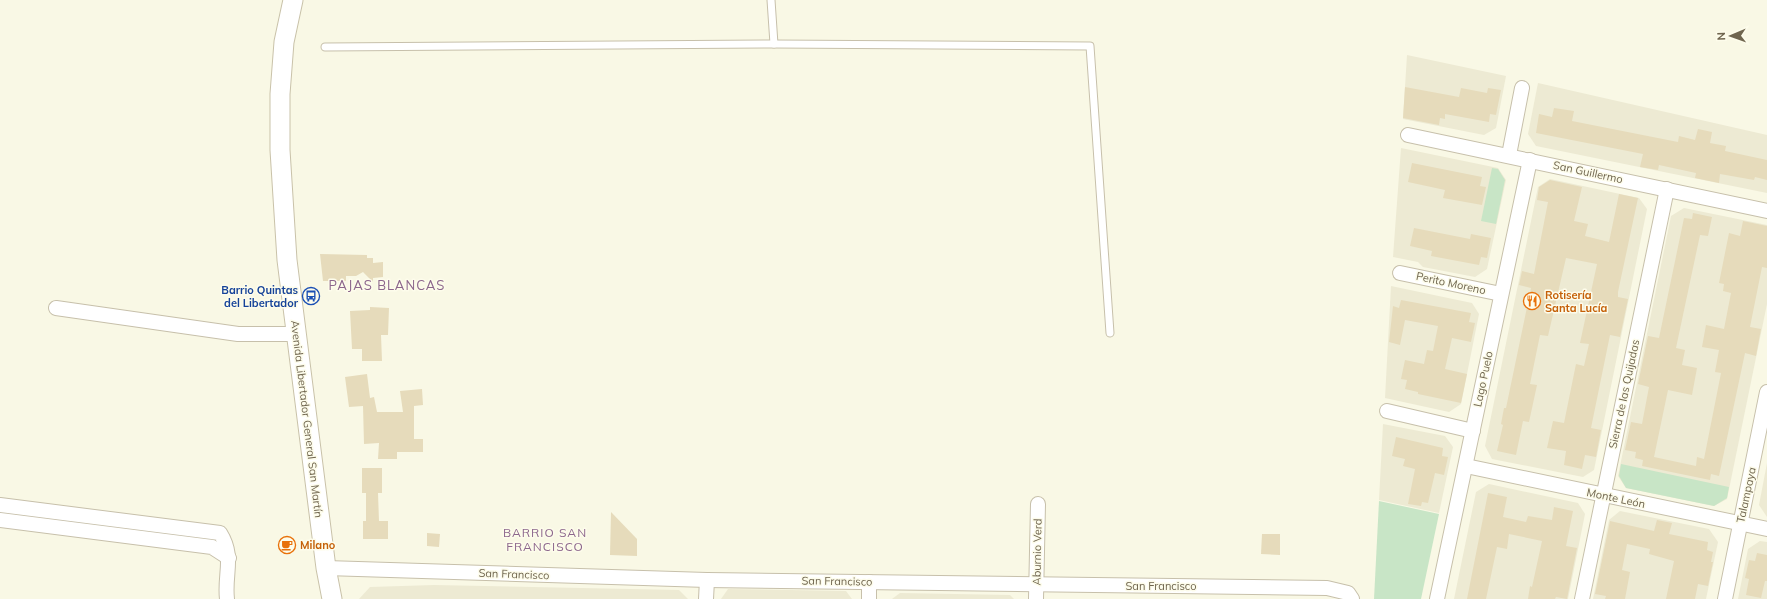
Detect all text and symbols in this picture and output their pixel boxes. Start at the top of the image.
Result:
north arrow [1711,16,1751,56]
text: N [1714,32,1728,41]
street label: San Guillermo [1552,158,1624,186]
street label: Perito Moreno [1415,269,1487,297]
district label: PAJAS BLANCAS [329,277,445,293]
place label: Barrio Quintas del Libertador [221,283,299,310]
bus stop icon: Barrio Quintas del Libertador [301,286,321,306]
place label: Rotisería Santa Lucía [1545,288,1608,315]
restaurant icon: Rotisería Santa Lucía [1522,291,1542,311]
street label: Avenida Libertador General San Martín [288,319,326,519]
street label: Sierra de las Quijadas [1606,338,1642,450]
street label: Lago Puelo [1470,350,1496,408]
street label: Talampaya [1733,466,1759,524]
street label: Monte León [1585,485,1647,511]
street label: Aburnio Verd [1029,518,1045,586]
district label: BARRIO SAN FRANCISCO [503,525,587,554]
cafe icon: Milano [277,535,297,555]
place label: Milano [300,538,336,552]
street label: San Francisco [478,566,550,582]
street label: San Francisco [801,573,873,589]
street label: San Francisco [1126,579,1196,593]

